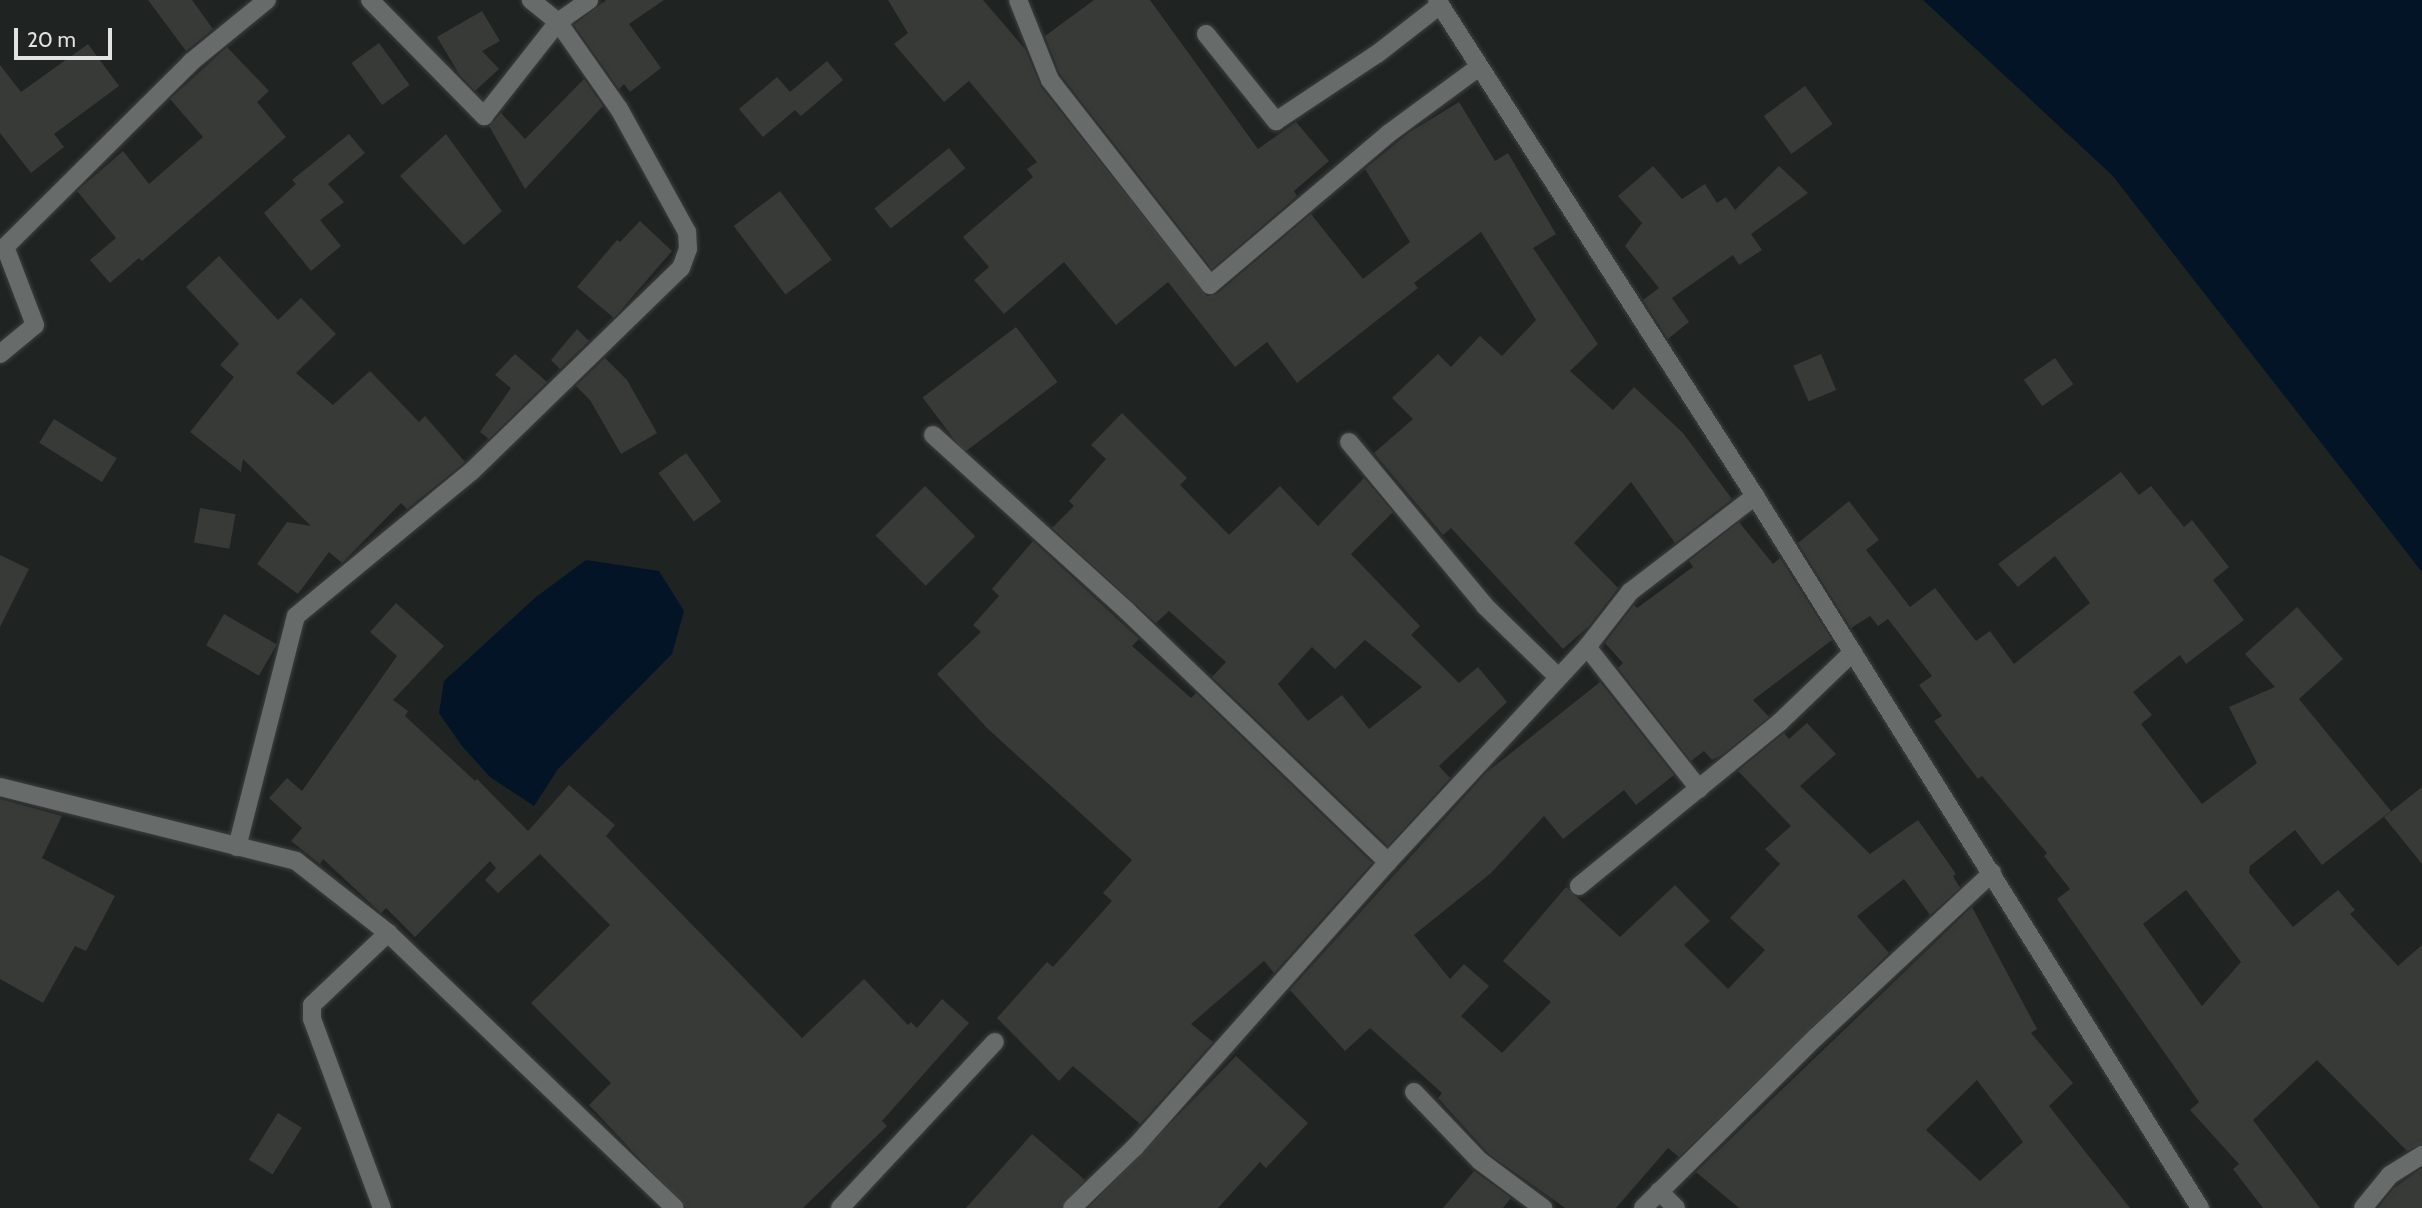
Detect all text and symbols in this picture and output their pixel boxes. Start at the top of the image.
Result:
scale bar [18,14,116,58]
text: 20 m [27,27,76,52]

